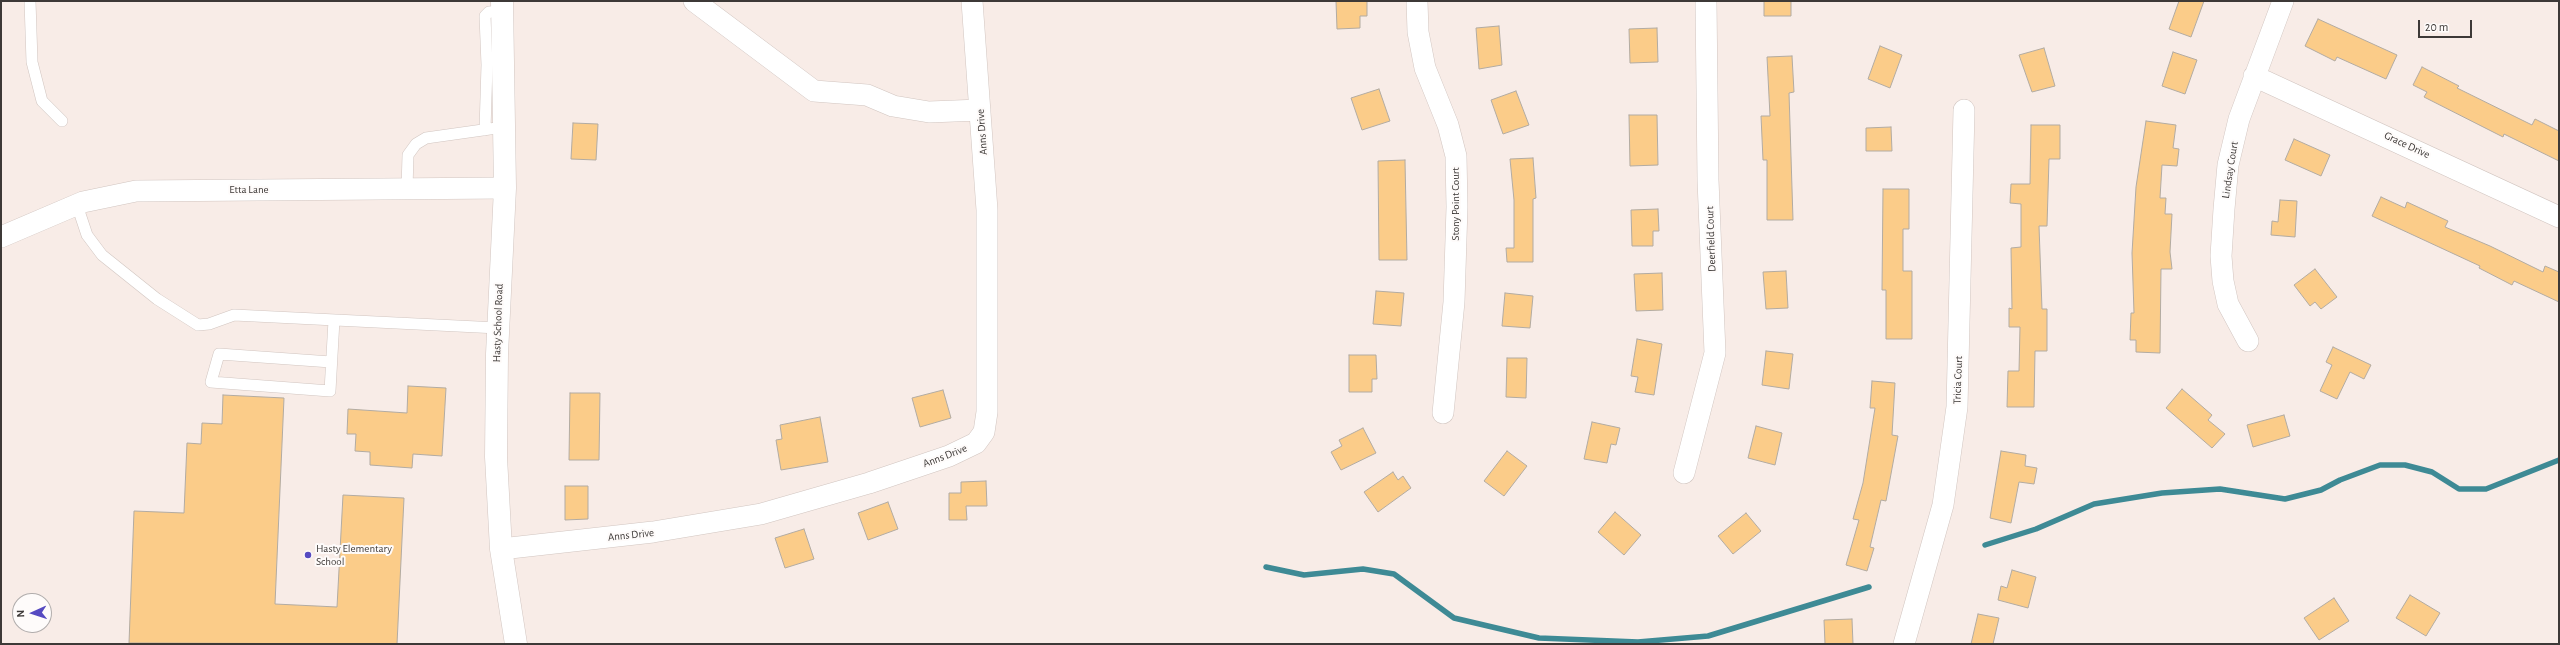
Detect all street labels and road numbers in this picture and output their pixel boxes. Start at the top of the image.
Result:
street label: Anns Drive [974,108,990,156]
street label: Grace Drive [2382,129,2432,161]
street label: Lindsay Court [2219,141,2241,199]
street label: Stony Point Court [1449,167,1463,241]
street label: Etta Lane [229,183,269,197]
street label: Deerfield Court [1703,206,1719,272]
street label: Hasty School Road [490,283,506,363]
street label: Tricia Court [1951,356,1965,404]
street label: Anns Drive [921,442,969,470]
street label: Anns Drive [607,526,655,544]

